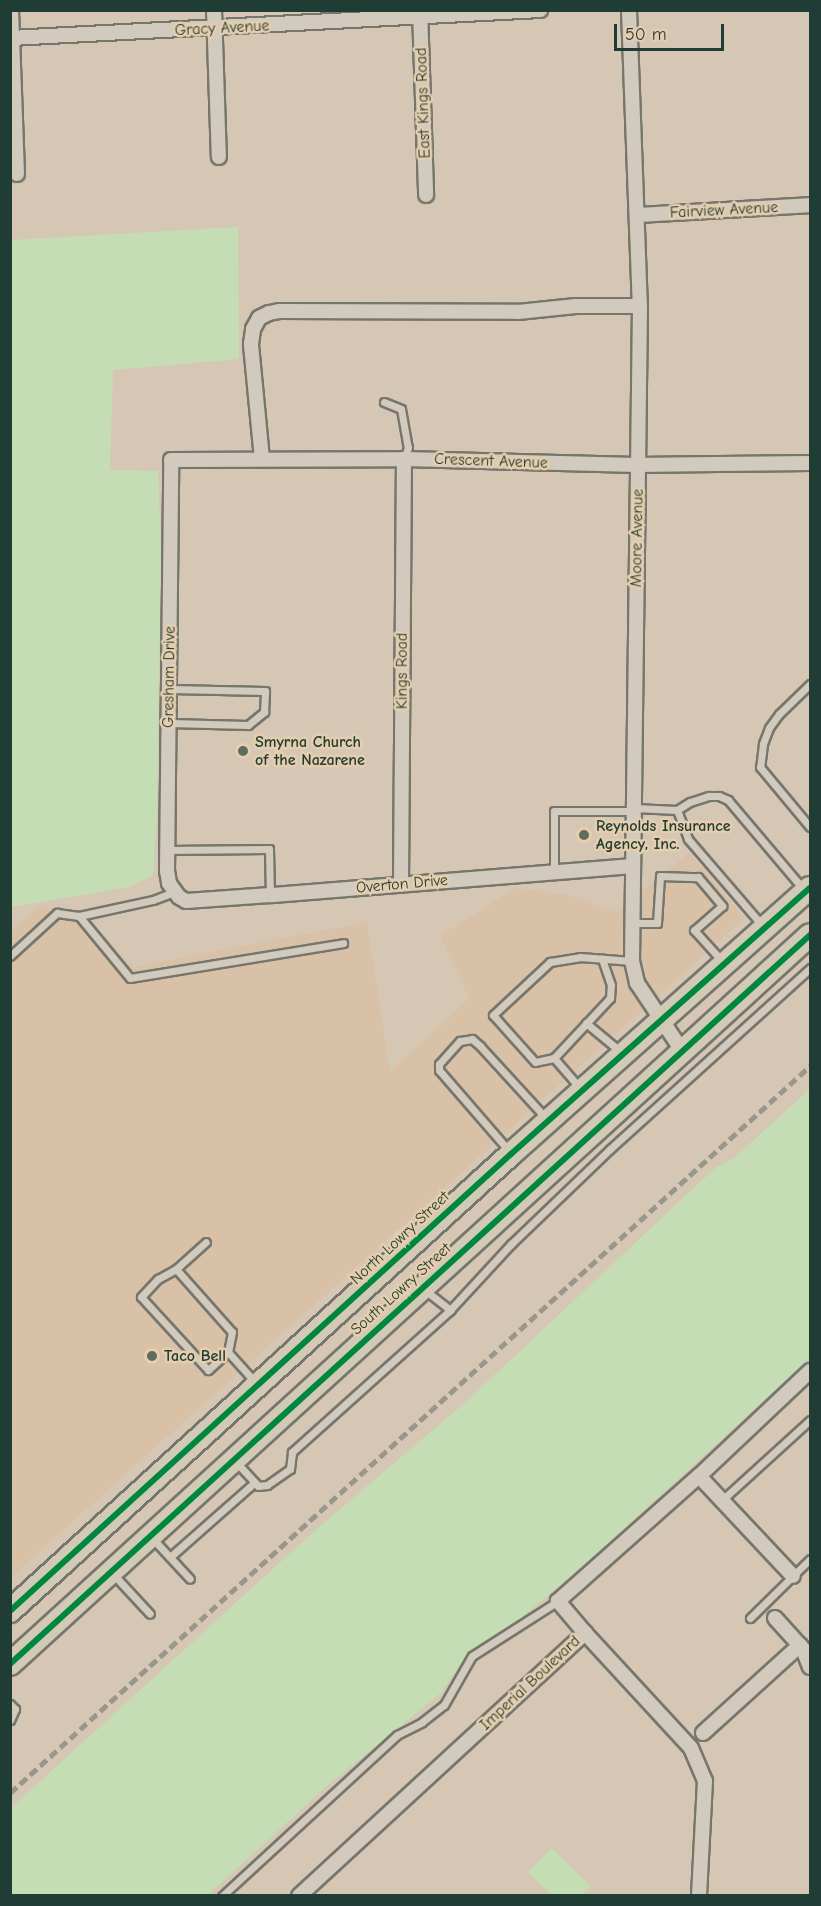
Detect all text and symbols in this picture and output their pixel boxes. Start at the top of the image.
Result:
scale bar [617,12,726,50]
street label: Gracy Avenue [174,16,270,40]
text: 50 m [625,24,667,45]
street label: East Kings Road [411,47,435,159]
street label: Fairview Avenue [669,198,779,222]
street label: Crescent Avenue [434,449,548,473]
street label: Moore Avenue [627,489,647,587]
street label: Gresham Drive [159,626,179,728]
street label: Kings Road [392,633,412,709]
place label: Smyrna Church of the Nazarene [255,732,365,770]
marker: Smyrna Church of the Nazarene [236,744,250,758]
place label: Reynolds Insurance Agency, Inc. [596,816,731,854]
marker: Reynolds Insurance Agency, Inc. [577,828,591,842]
street label: Overton Drive [355,870,449,898]
street label: North Lowry Street [347,1187,453,1289]
street label: South Lowry Street [347,1239,455,1339]
place label: Taco Bell [164,1346,226,1366]
marker: Taco Bell [145,1349,159,1363]
street label: Imperial Boulevard [476,1632,584,1734]

